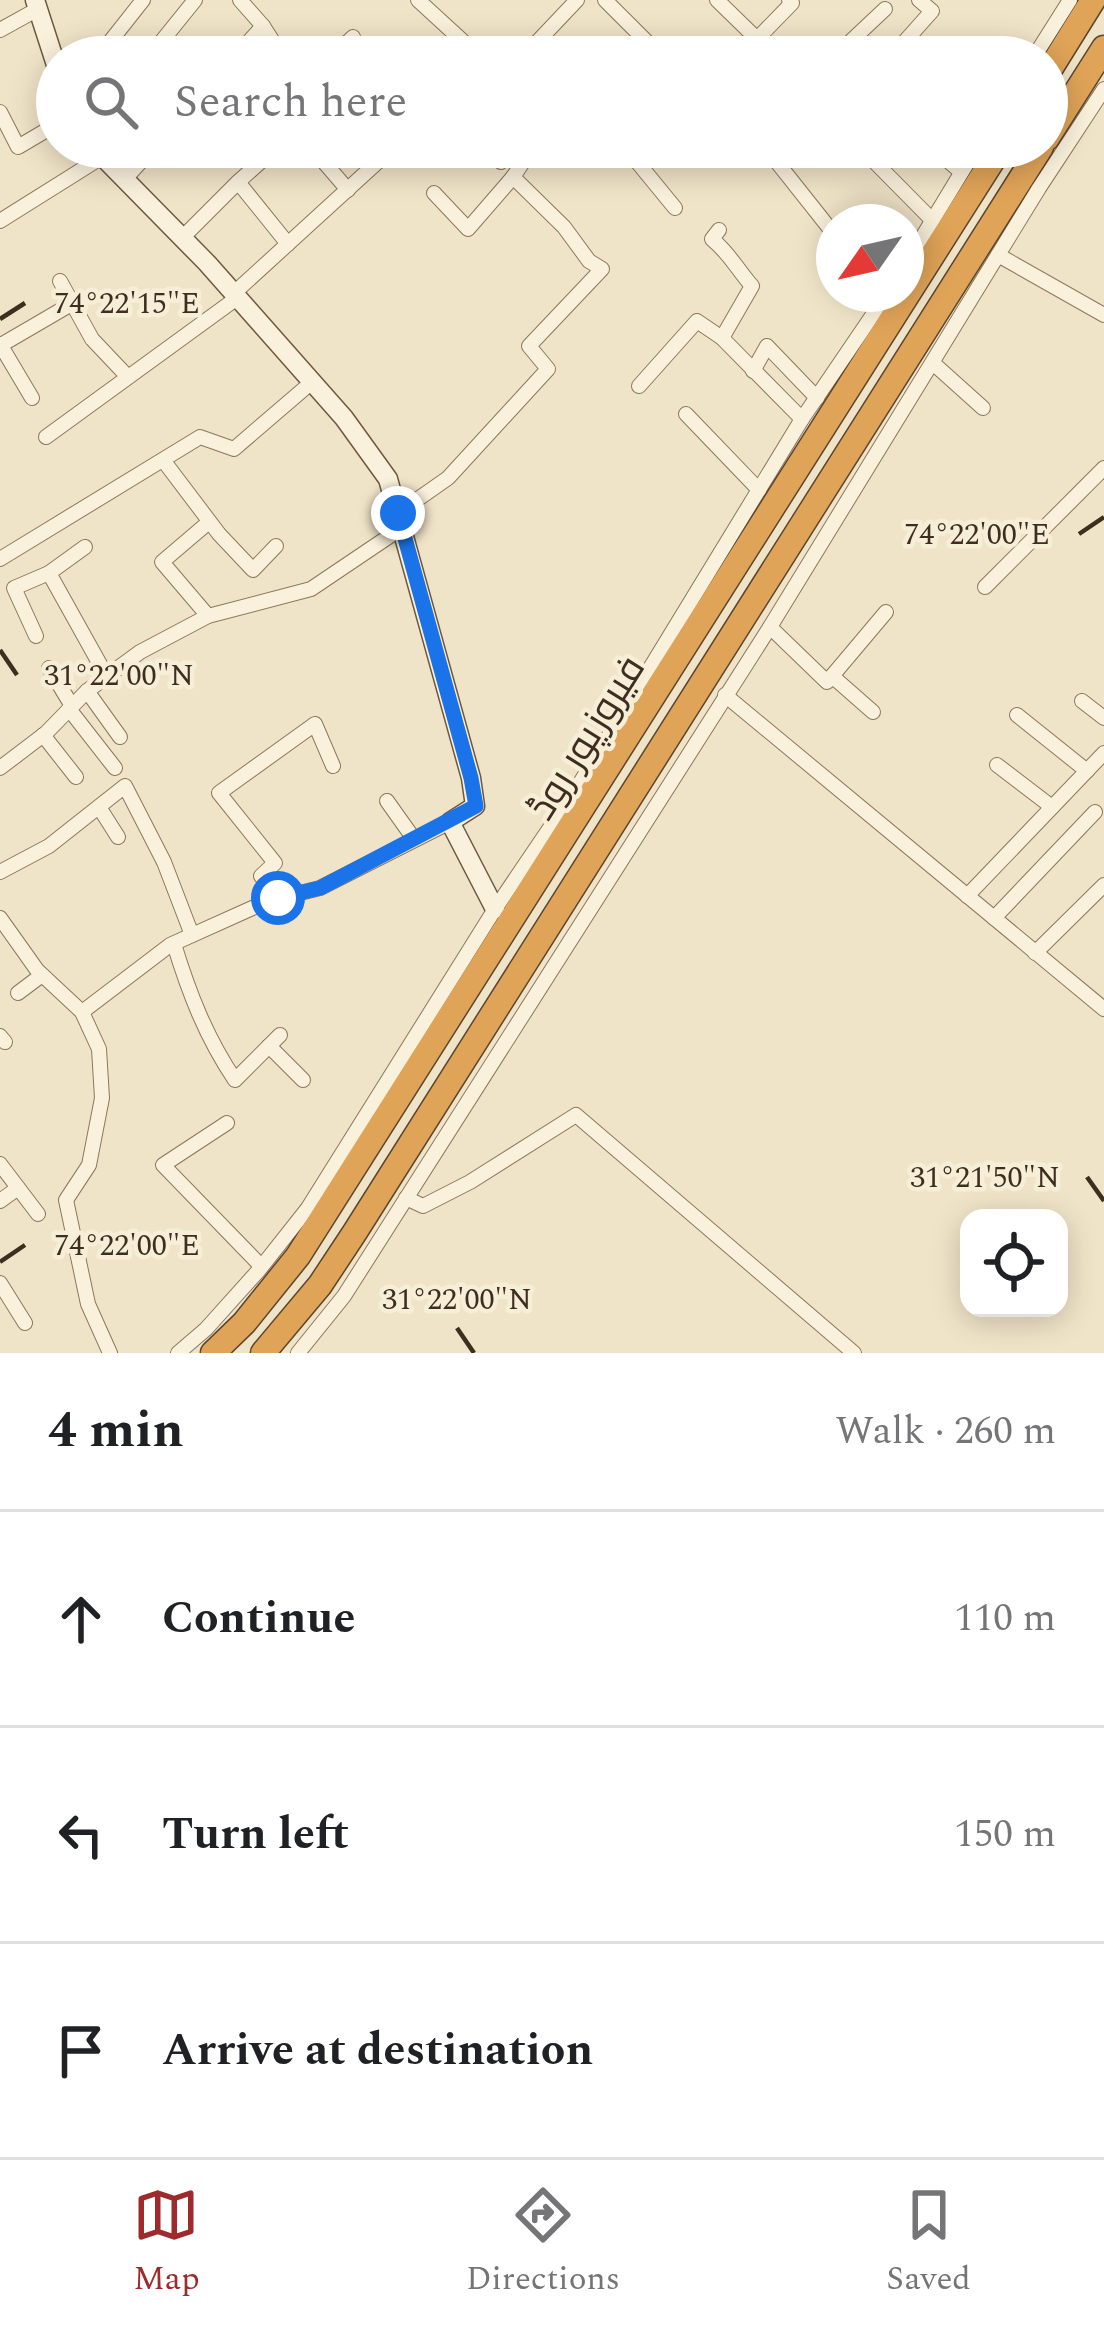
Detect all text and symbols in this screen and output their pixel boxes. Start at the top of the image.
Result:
search box [36,36,1068,168]
text: Search here [174,68,407,137]
icon: search [78,69,144,135]
north arrow [816,204,924,312]
text: 74°22'15"E [54,281,200,327]
route end [371,486,425,540]
text: 74°22'00"E [904,512,1050,558]
street label: فیروزپور روڈ [513,644,661,832]
text: 31°22'00"N [44,653,194,699]
route start [251,871,305,925]
text: 31°21'50"N [910,1155,1060,1201]
map controls [960,1209,1068,1317]
button: locate [960,1209,1068,1317]
text: 74°22'00"E [54,1223,200,1269]
text: 31°22'00"N [382,1277,532,1323]
text: 4 min [48,1392,184,1470]
text: Walk · 260 m [835,1402,1056,1461]
text: Continue [162,1584,355,1653]
icon: ahead [48,1586,114,1652]
text: 110 m [954,1589,1056,1648]
text: Turn left [162,1800,349,1869]
icon: left [48,1802,114,1868]
text: 150 m [954,1805,1056,1864]
text: Arrive at destination [162,2016,593,2085]
icon: arrive [48,2018,114,2084]
tab: Map [133,2182,200,2304]
tab: Directions [466,2182,620,2304]
tab: Saved [886,2182,971,2304]

